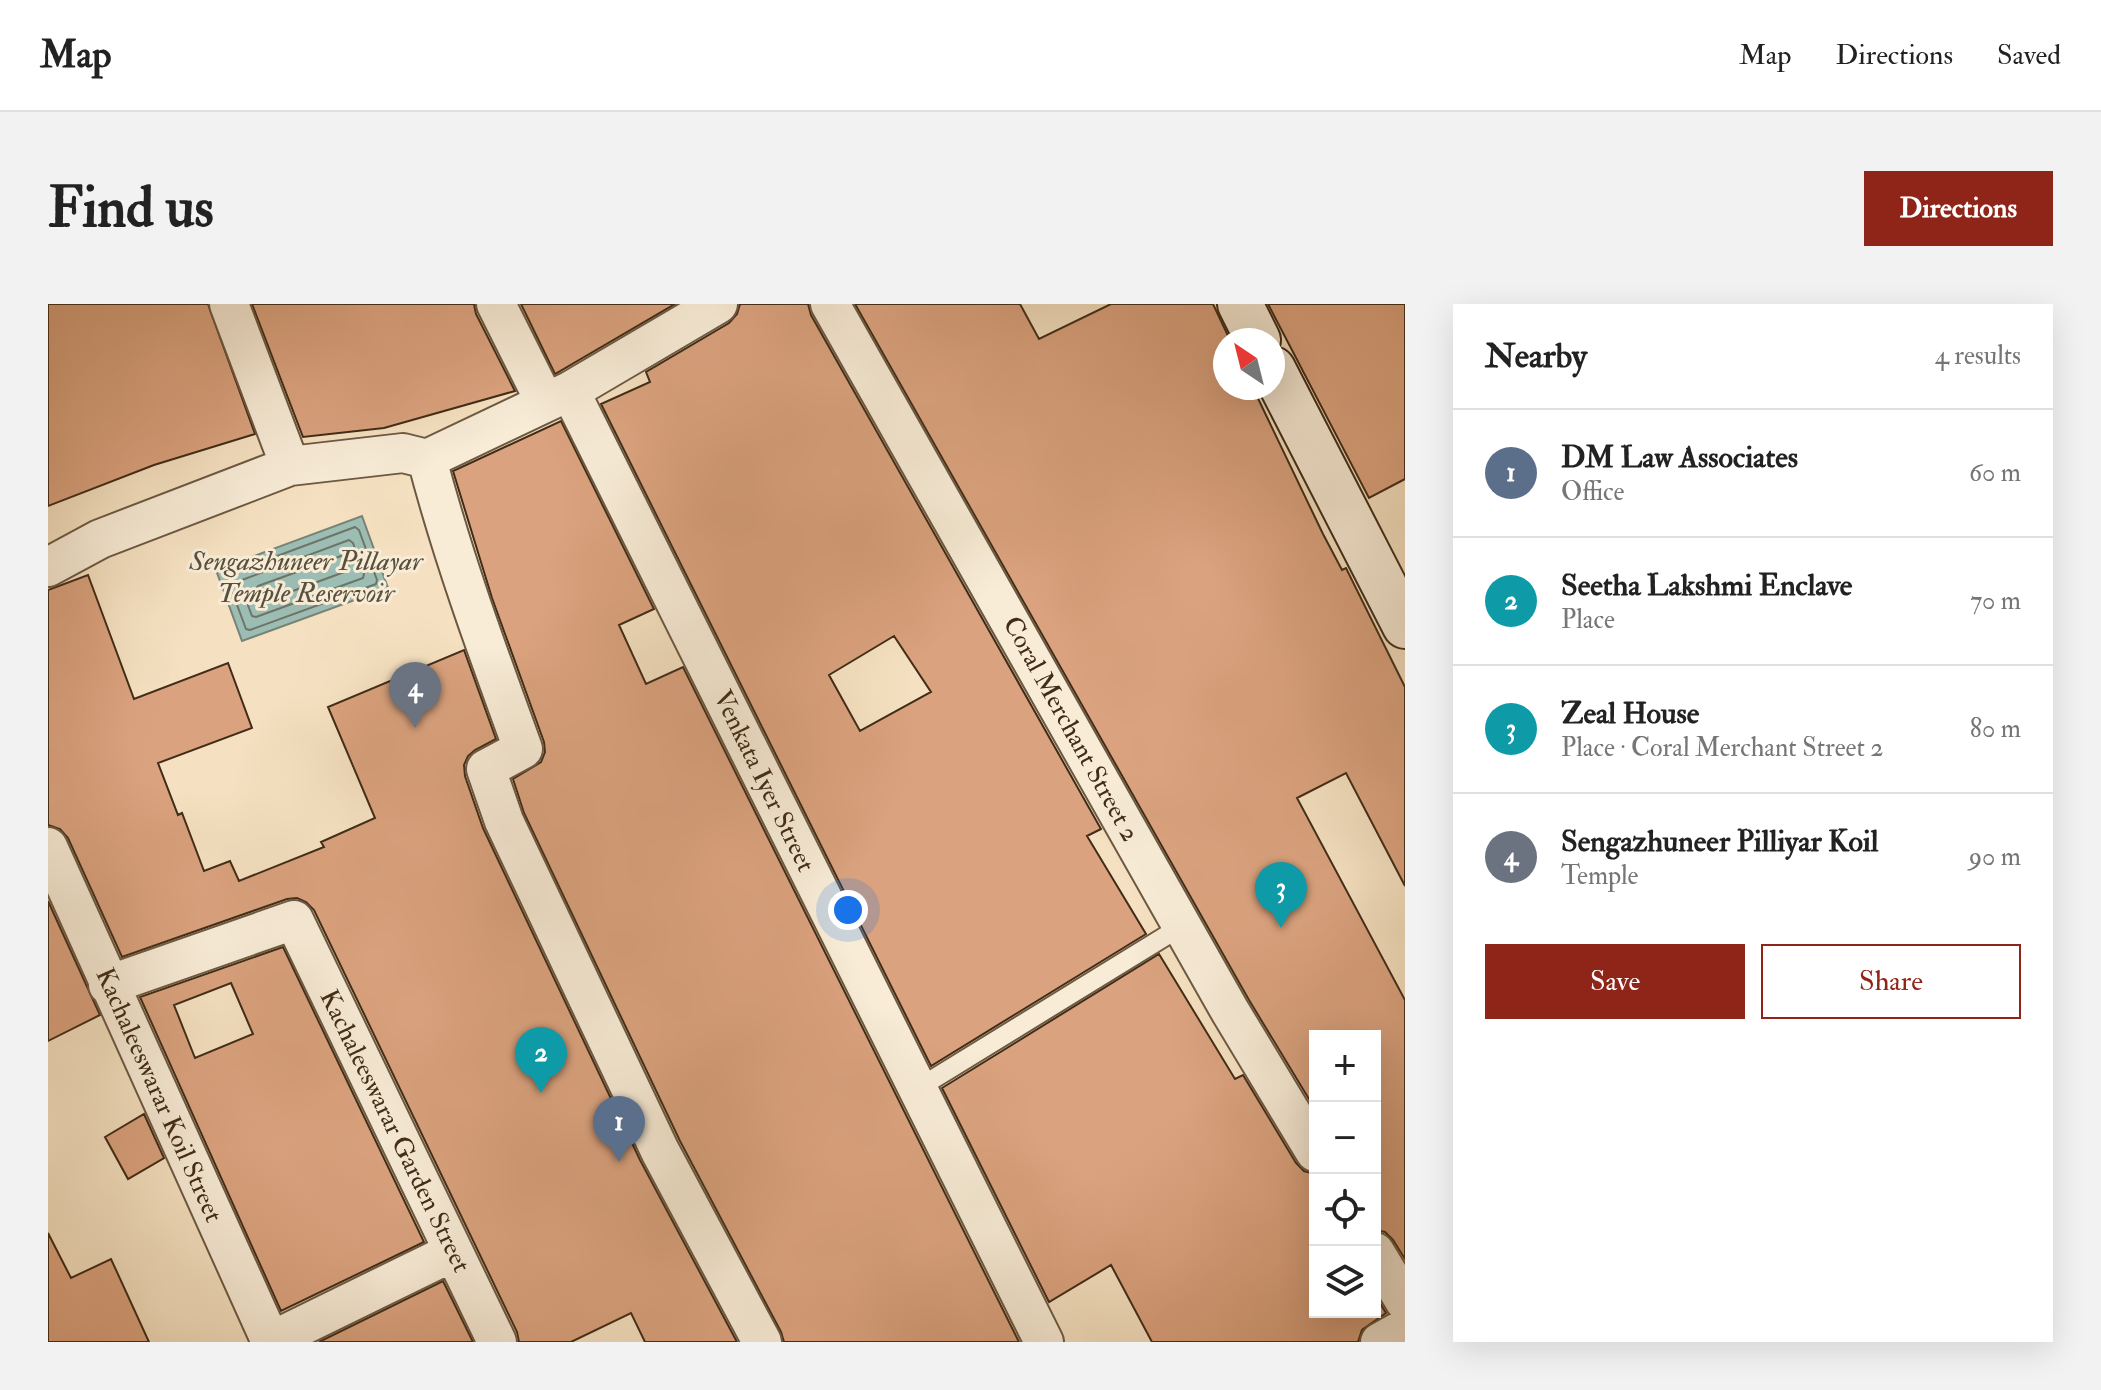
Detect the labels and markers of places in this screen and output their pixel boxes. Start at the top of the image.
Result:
pin: 4 [389,662,441,728]
pin: 3 [1255,862,1307,928]
pin: 2 [515,1027,567,1093]
pin: 1 [593,1096,645,1162]

